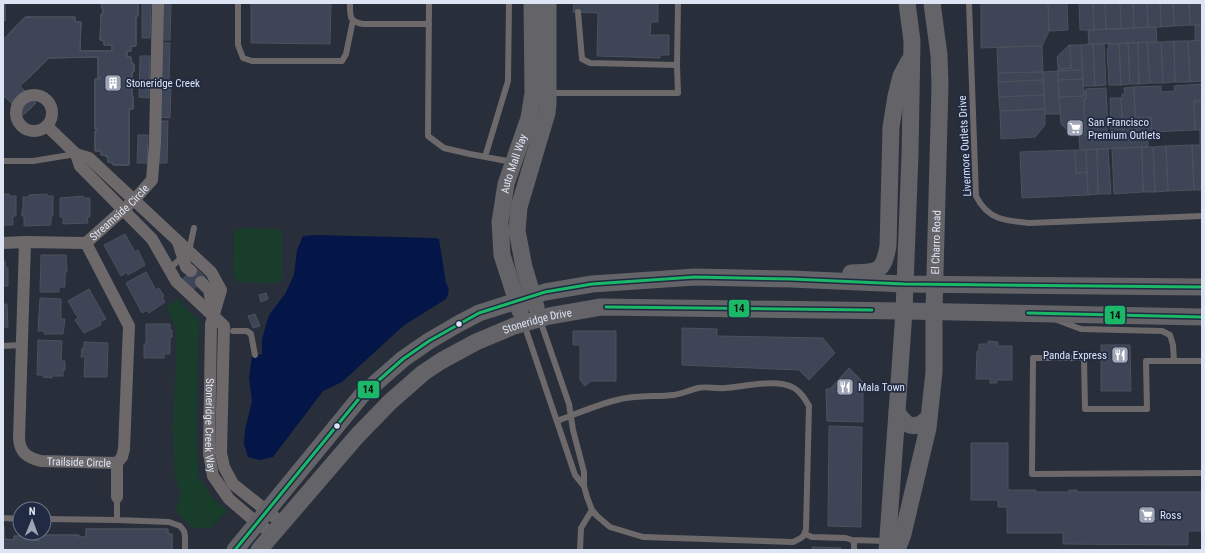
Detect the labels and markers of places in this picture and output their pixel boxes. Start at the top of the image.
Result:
building icon: Stoneridge Creek [103,73,123,93]
place label: Stoneridge Creek [126,77,200,90]
place label: San Francisco Premium Outlets [1088,116,1161,142]
supermarket icon: San Francisco Premium Outlets [1065,118,1085,138]
unlabelled marker [454,319,464,329]
restaurant icon: Panda Express [1110,345,1130,365]
place label: Panda Express [1043,349,1107,362]
restaurant icon: Mala Town [835,377,855,397]
place label: Mala Town [858,381,905,394]
unlabelled marker [332,421,342,431]
supermarket icon: Ross [1137,505,1157,525]
place label: Ross [1160,509,1181,522]

